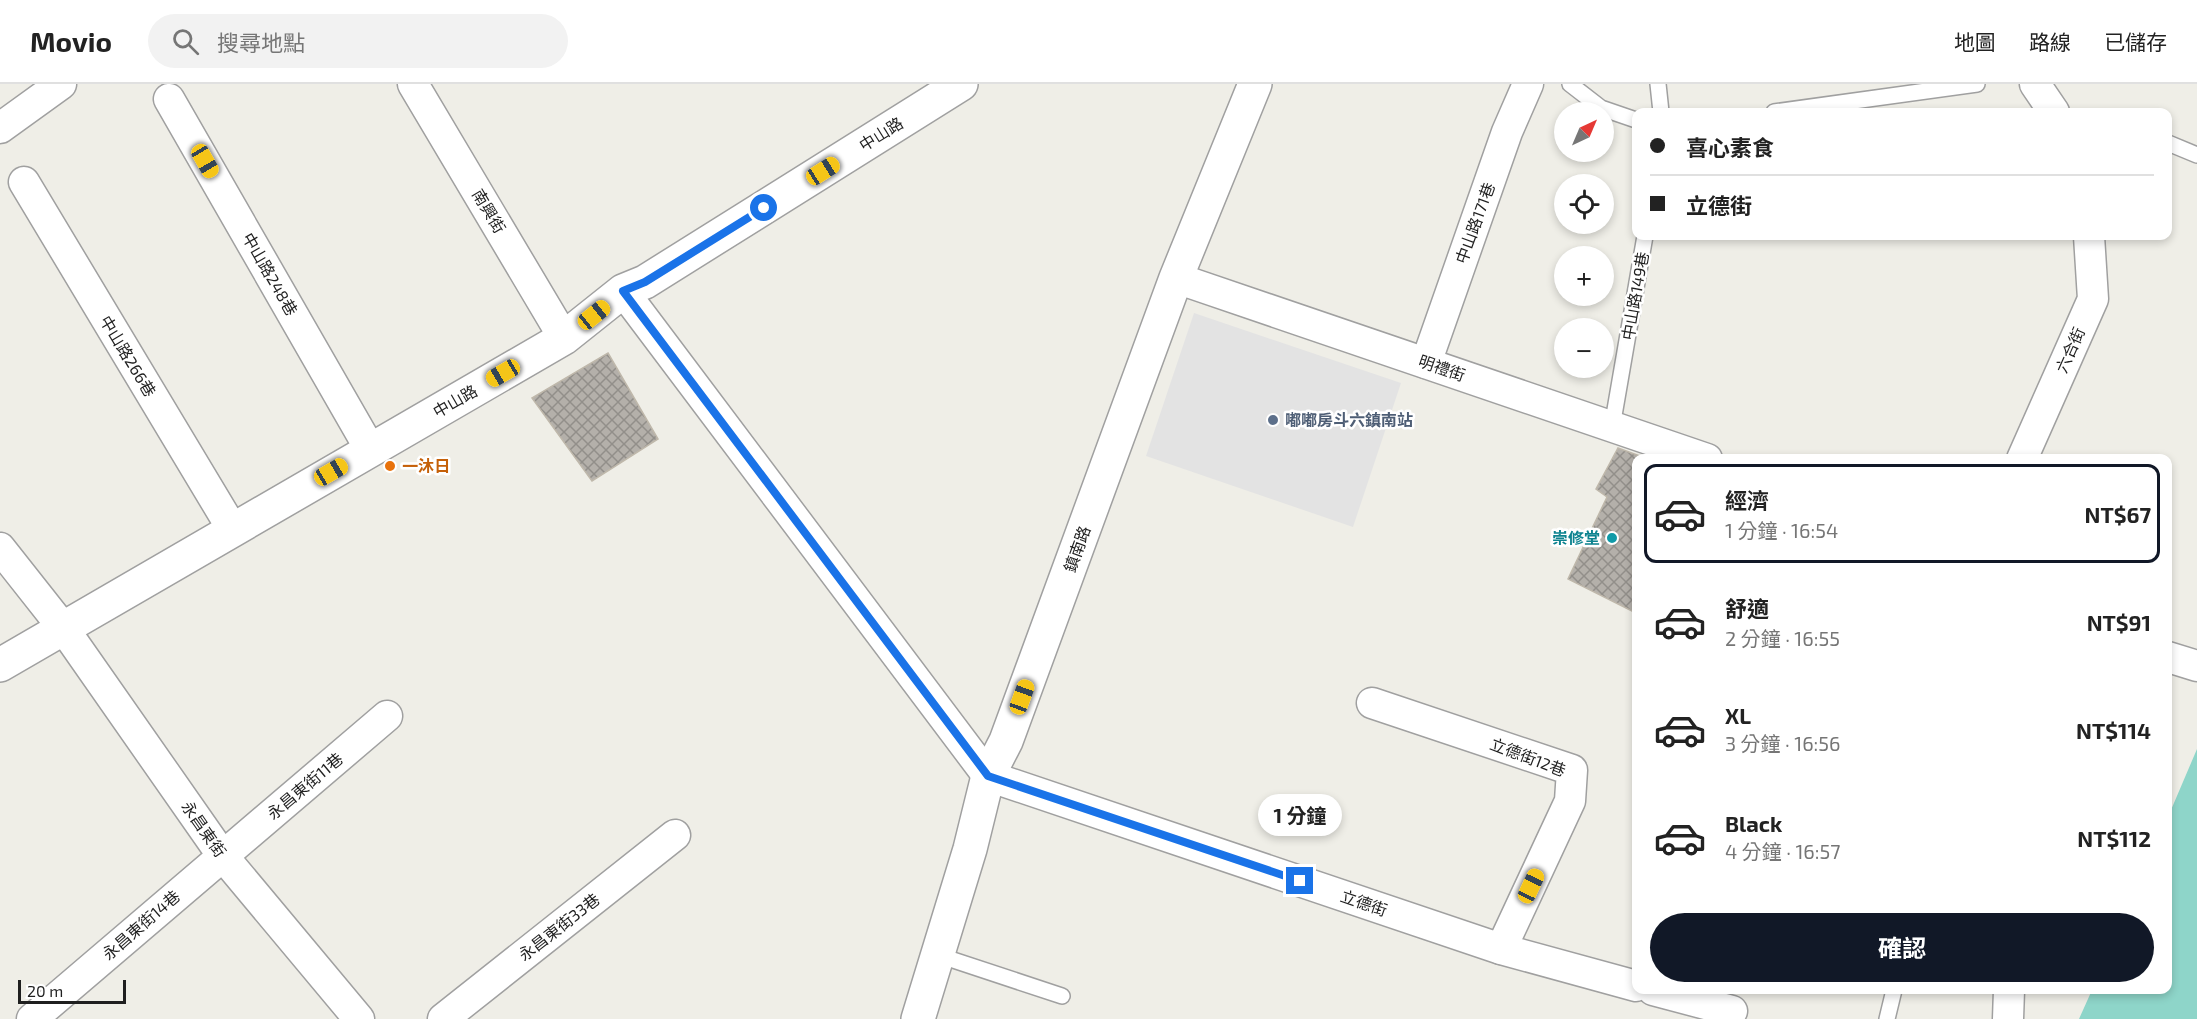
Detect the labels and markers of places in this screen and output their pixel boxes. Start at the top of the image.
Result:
place label: 嘟嘟房斗六鎮南站 [1285,410,1413,429]
marker: 嘟嘟房斗六鎮南站 [1266,413,1280,427]
place label: 一沐日 [402,456,450,475]
marker: 一沐日 [383,459,397,473]
place label: 崇修堂 [1552,528,1600,547]
marker: 崇修堂 [1605,531,1619,545]

